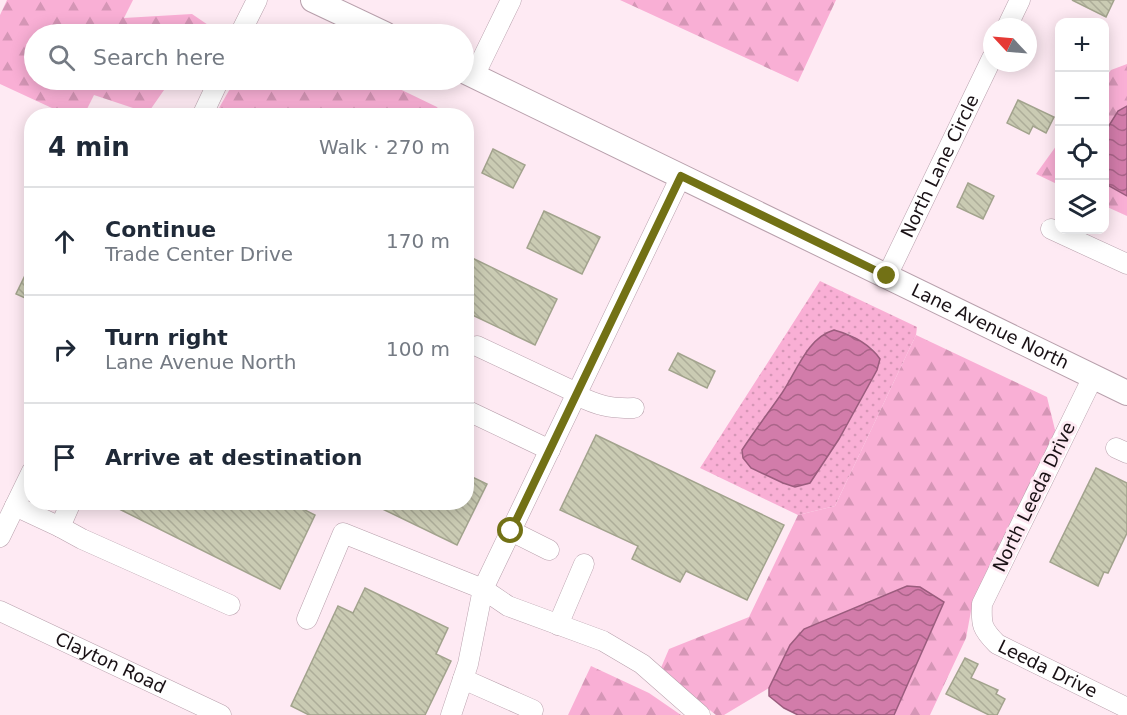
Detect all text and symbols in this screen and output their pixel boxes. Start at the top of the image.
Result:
north arrow [983,18,1037,72]
map controls [1055,18,1109,234]
button: + [1055,18,1109,72]
search box [24,24,474,90]
icon: search [45,41,78,74]
text: Search here [93,45,225,70]
button: − [1055,72,1109,126]
street label: North Lane Circle [896,91,983,241]
button: locate [1055,126,1109,180]
text: 4 min [48,132,130,162]
text: Walk · 270 m [319,135,450,159]
button: layers [1055,180,1109,234]
text: Continue [105,217,216,242]
icon: ahead [48,225,81,258]
text: 170 m [386,229,450,253]
text: Trade Center Drive [105,242,293,266]
route end [873,262,899,288]
street label: Lane Avenue North [908,279,1073,373]
text: Turn right [105,325,228,350]
icon: right [48,333,81,366]
text: 100 m [386,337,450,361]
text: Lane Avenue North [105,350,296,374]
street label: North Leeda Drive [988,418,1079,575]
icon: arrive [48,441,81,474]
text: Arrive at destination [105,445,362,470]
route start [497,517,523,543]
street label: Clayton Road [52,628,169,697]
street label: Leeda Drive [995,635,1101,702]

